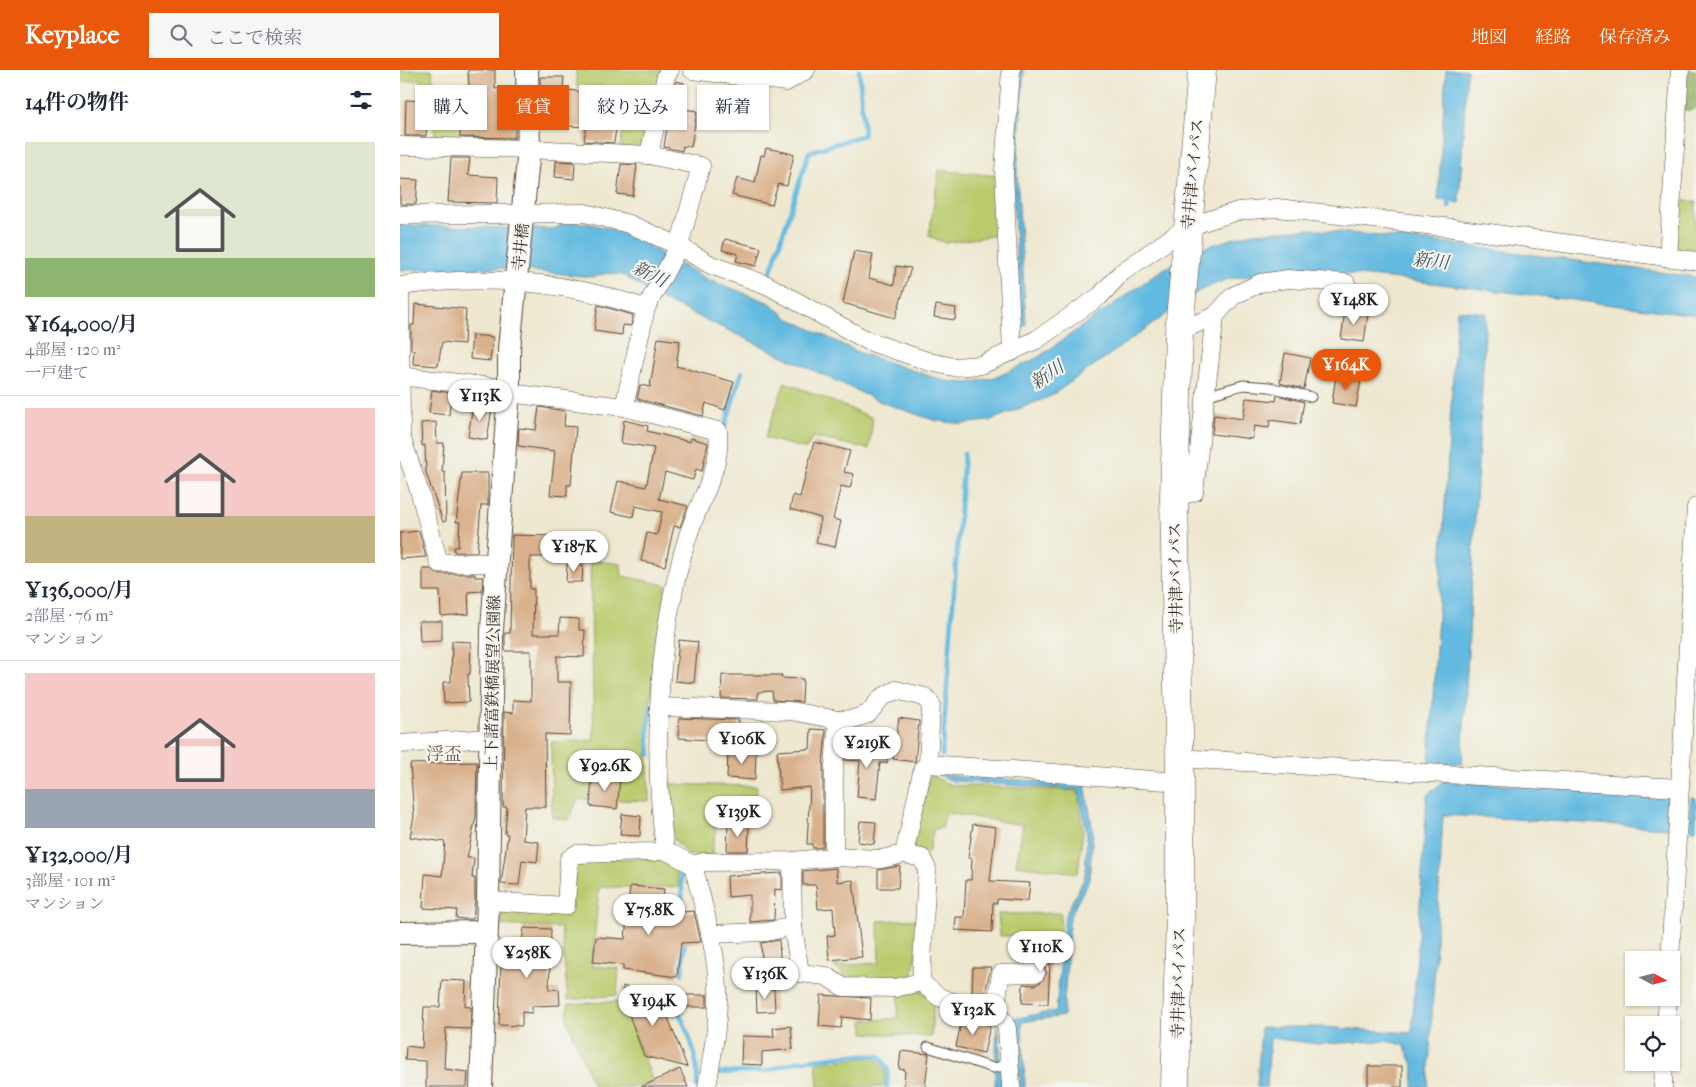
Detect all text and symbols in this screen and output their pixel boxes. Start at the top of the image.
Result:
search box [149,13,499,58]
text: Keyplace [25,21,119,49]
icon: search [167,21,195,49]
text: ここで検索 [207,27,302,49]
text: 地図 [1471,27,1507,48]
text: 経路 [1535,27,1571,48]
text: 保存済み [1599,27,1671,48]
chip: 購入 [415,85,487,130]
chip: 賃貸 [497,85,569,130]
chip: 絞り込み [579,85,687,130]
chip: 新着 [697,85,769,130]
icon: filters [347,86,375,114]
text: 14件の物件 [25,90,129,114]
street label: 寺井津バイパス [1178,118,1207,231]
icon: home [155,175,245,265]
street label: 寺井橋 [509,222,532,272]
water label: 新川 [1412,249,1452,274]
water label: 新川 [629,257,672,293]
pin: ¥148K [1319,284,1389,326]
text: ¥148K [1330,290,1378,309]
text: ¥164,000/月 [25,312,138,336]
text: 4部屋 · 120 m² [25,340,121,359]
pin: ¥164K [1311,348,1381,391]
text: ¥164K [1322,355,1370,374]
water label: 新川 [1026,356,1070,394]
text: 一戸建て [25,363,89,382]
pin: ¥113K [445,380,515,422]
text: ¥113K [459,386,501,405]
icon: home [155,440,245,530]
street label: 寺井津バイパス [1165,522,1186,634]
pin: ¥187K [539,530,609,573]
text: ¥187K [551,537,597,556]
text: ¥136,000/月 [25,578,134,602]
street label: 上下諸富鉄橋展望公園線 [481,595,504,771]
text: 2部屋 · 76 m² [25,606,113,625]
text: マンション [25,629,104,648]
icon: home [155,705,245,795]
pin: ¥106K [707,722,777,765]
pin: ¥219K [832,726,902,769]
text: ¥106K [718,729,766,748]
text: ¥219K [844,733,890,752]
district label: 浮盃 [426,744,462,765]
pin: ¥92.6K [564,750,646,792]
text: ¥92.6K [579,756,631,775]
pin: ¥139K [703,796,773,838]
text: ¥139K [716,802,760,821]
text: ¥132,000/月 [25,843,133,867]
text: 3部屋 · 101 m² [25,871,115,890]
text: マンション [25,894,104,913]
pin: ¥75.8K [608,894,690,936]
text: ¥75.8K [624,900,674,919]
street label: 寺井津バイパス [1168,927,1189,1039]
pin: ¥110K [1006,930,1076,973]
pin: ¥258K [492,936,562,979]
text: ¥110K [1019,937,1063,956]
text: ¥258K [503,943,551,962]
north arrow [1625,951,1680,1006]
map controls [1625,951,1680,1071]
pin: ¥136K [730,958,800,1000]
text: ¥136K [742,964,788,983]
pin: ¥194K [618,984,688,1027]
text: ¥194K [629,991,677,1010]
pin: ¥132K [938,994,1008,1036]
text: ¥132K [951,1000,995,1019]
button: locate [1625,1016,1680,1071]

